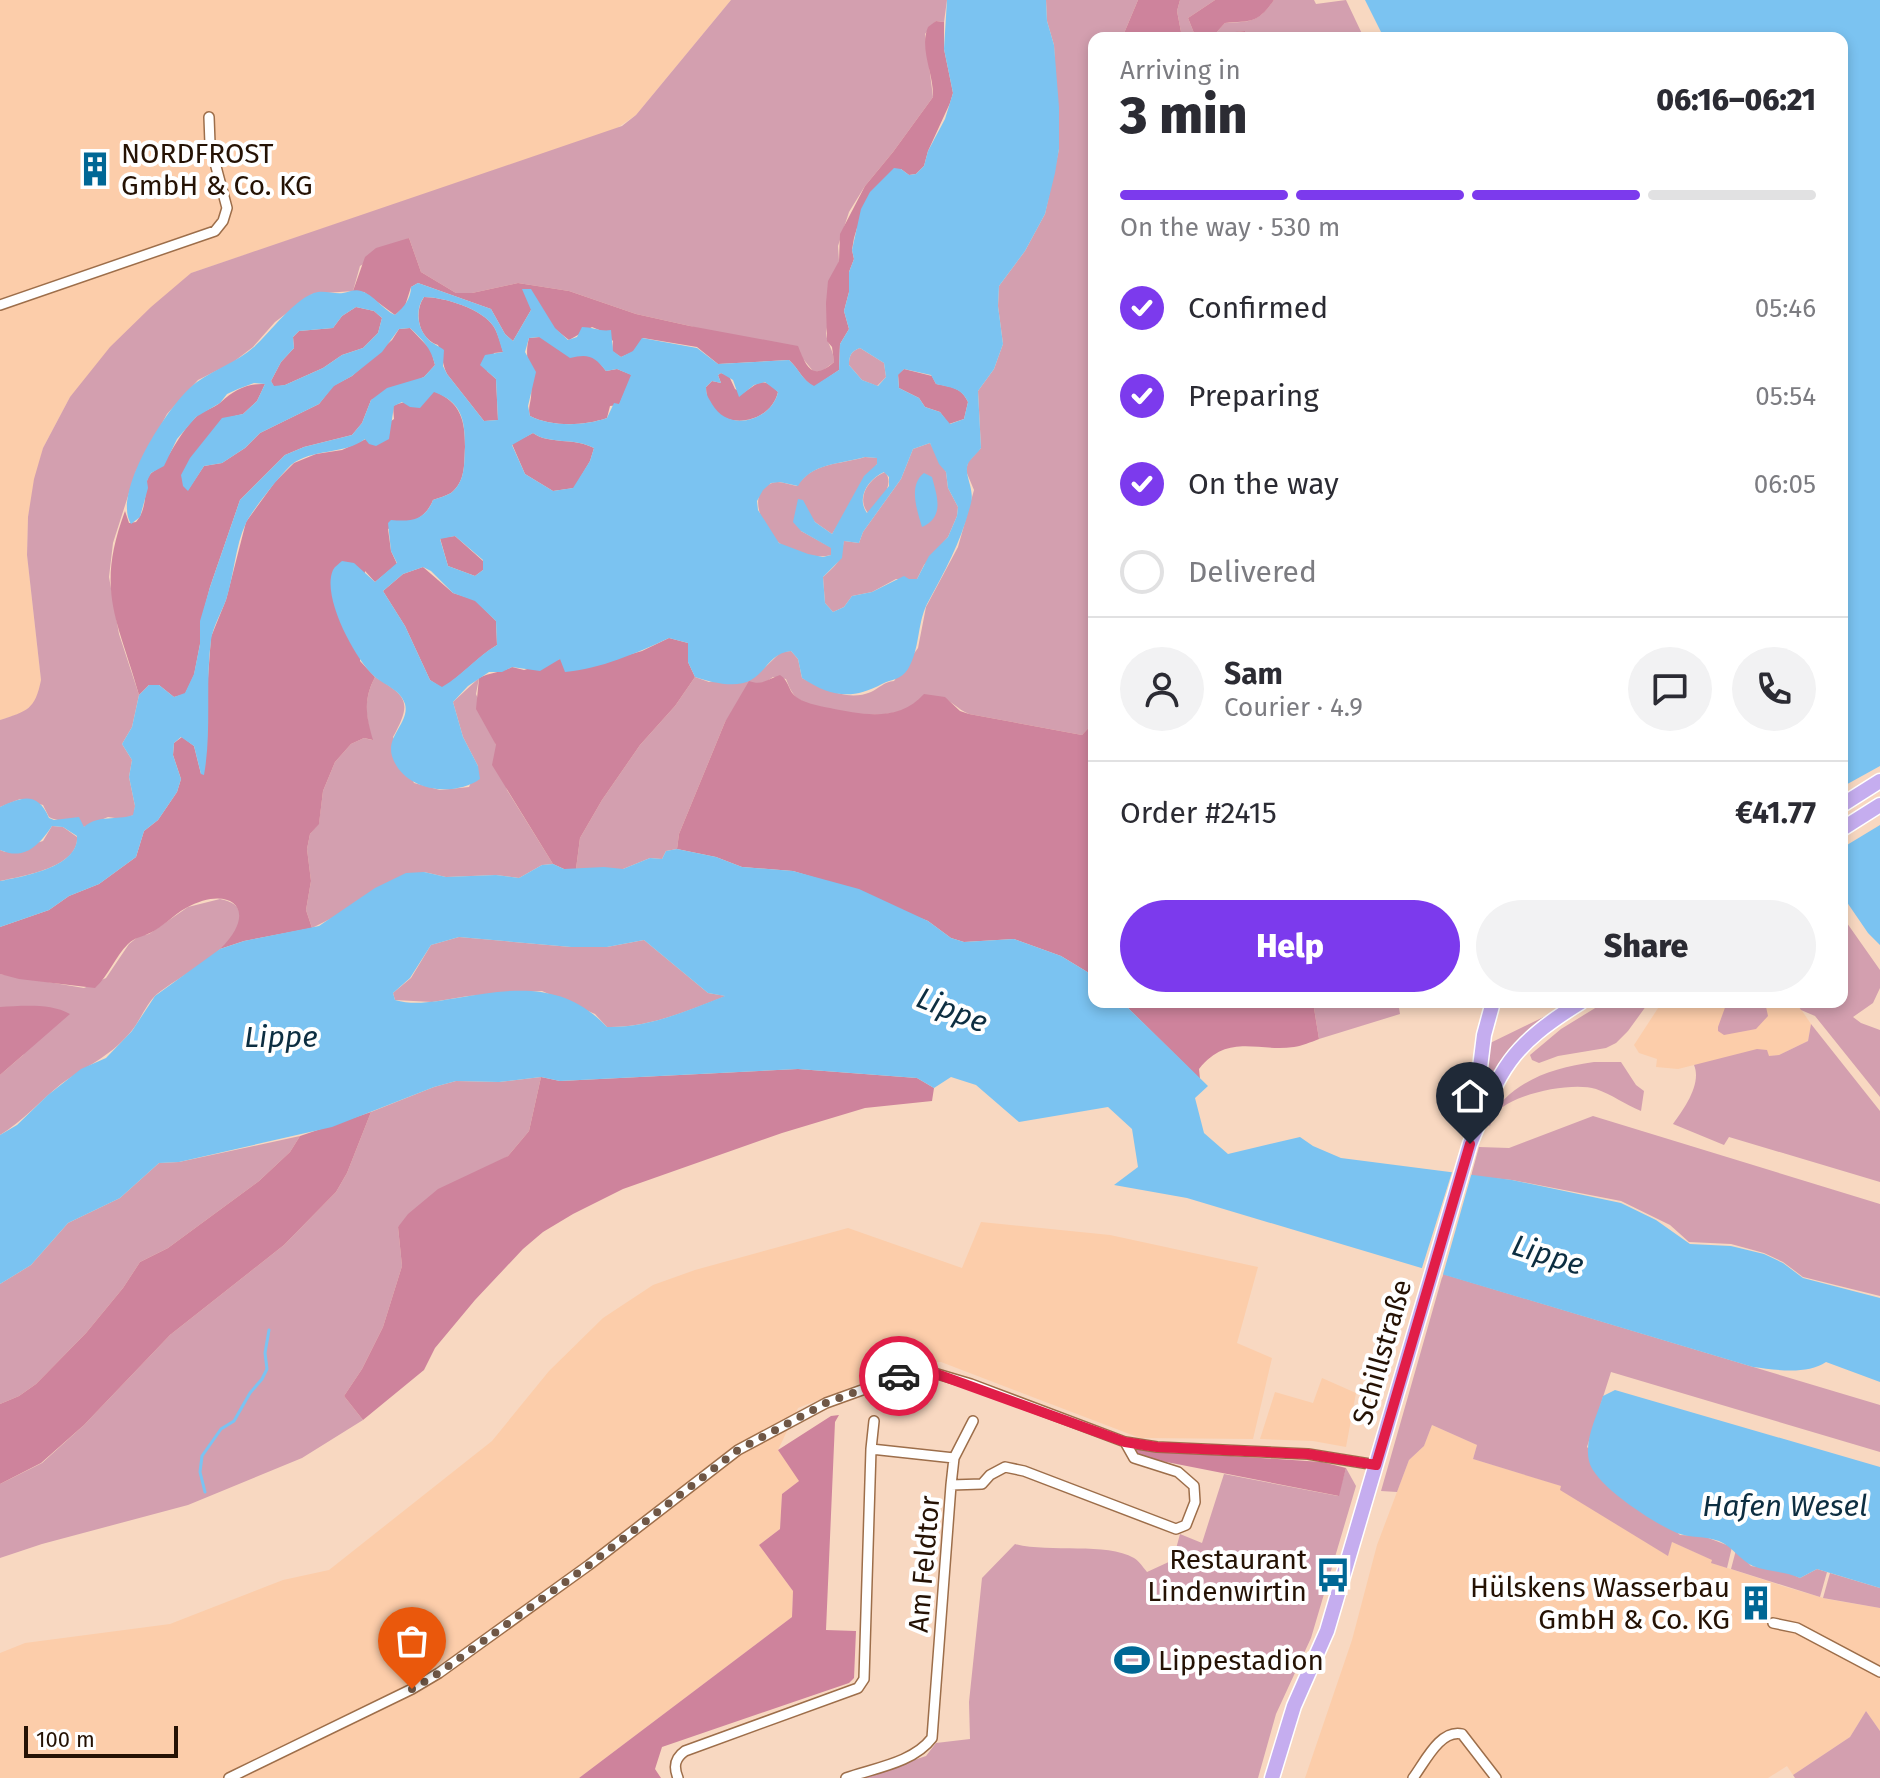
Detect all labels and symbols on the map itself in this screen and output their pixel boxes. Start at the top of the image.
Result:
place label: NORDFROST GmbH & Co. KG [121,137,313,202]
building icon: NORDFROST GmbH & Co. KG [76,150,114,188]
water label: Lippe [911,980,993,1040]
water label: Lippe [244,1019,318,1055]
pin [1436,1062,1504,1144]
water label: Lippe [1508,1227,1588,1283]
street label: Schillstraße [1346,1276,1418,1428]
courier [859,1336,939,1416]
water label: Hafen Wesel [1702,1488,1868,1524]
street label: Am Feldtor [902,1494,946,1634]
place label: Restaurant Lindenwirtin [1147,1543,1308,1608]
bus stop icon: Restaurant Lindenwirtin [1314,1556,1352,1594]
place label: Hülskens Wasserbau GmbH & Co. KG [1470,1571,1730,1636]
building icon: Hülskens Wasserbau GmbH & Co. KG [1737,1584,1775,1622]
pin [378,1607,446,1689]
sports icon: Lippestadion [1113,1641,1151,1679]
place label: Lippestadion [1158,1644,1324,1677]
scale bar [24,1722,178,1758]

